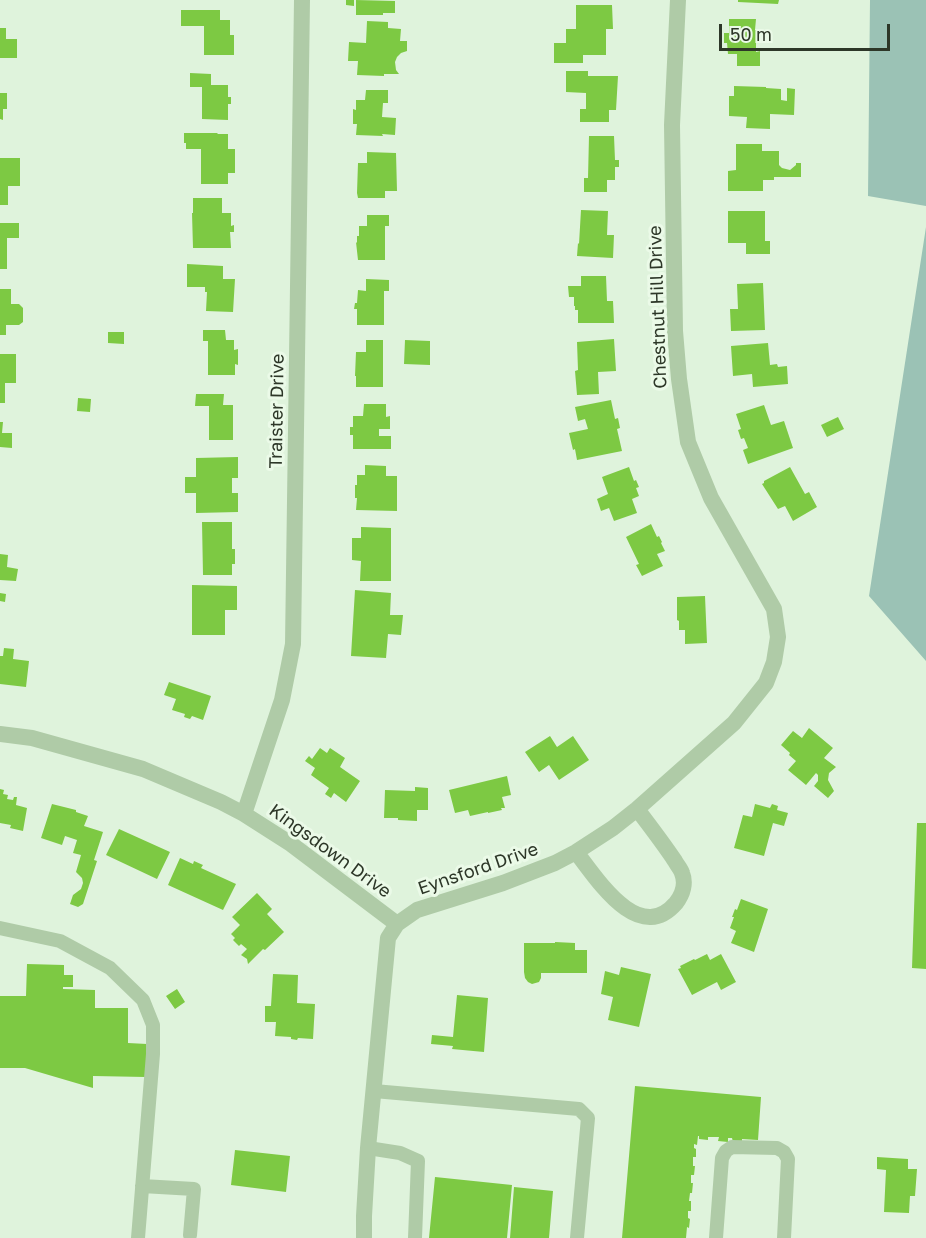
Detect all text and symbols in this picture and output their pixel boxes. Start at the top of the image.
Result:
scale bar [722,12,893,50]
text: 50 m [730,23,772,45]
street label: Chestnut Hill Drive [644,225,672,389]
street label: Traister Drive [265,353,289,469]
street label: Kingsdown Drive [265,800,395,902]
street label: Eynsford Drive [415,838,541,900]

